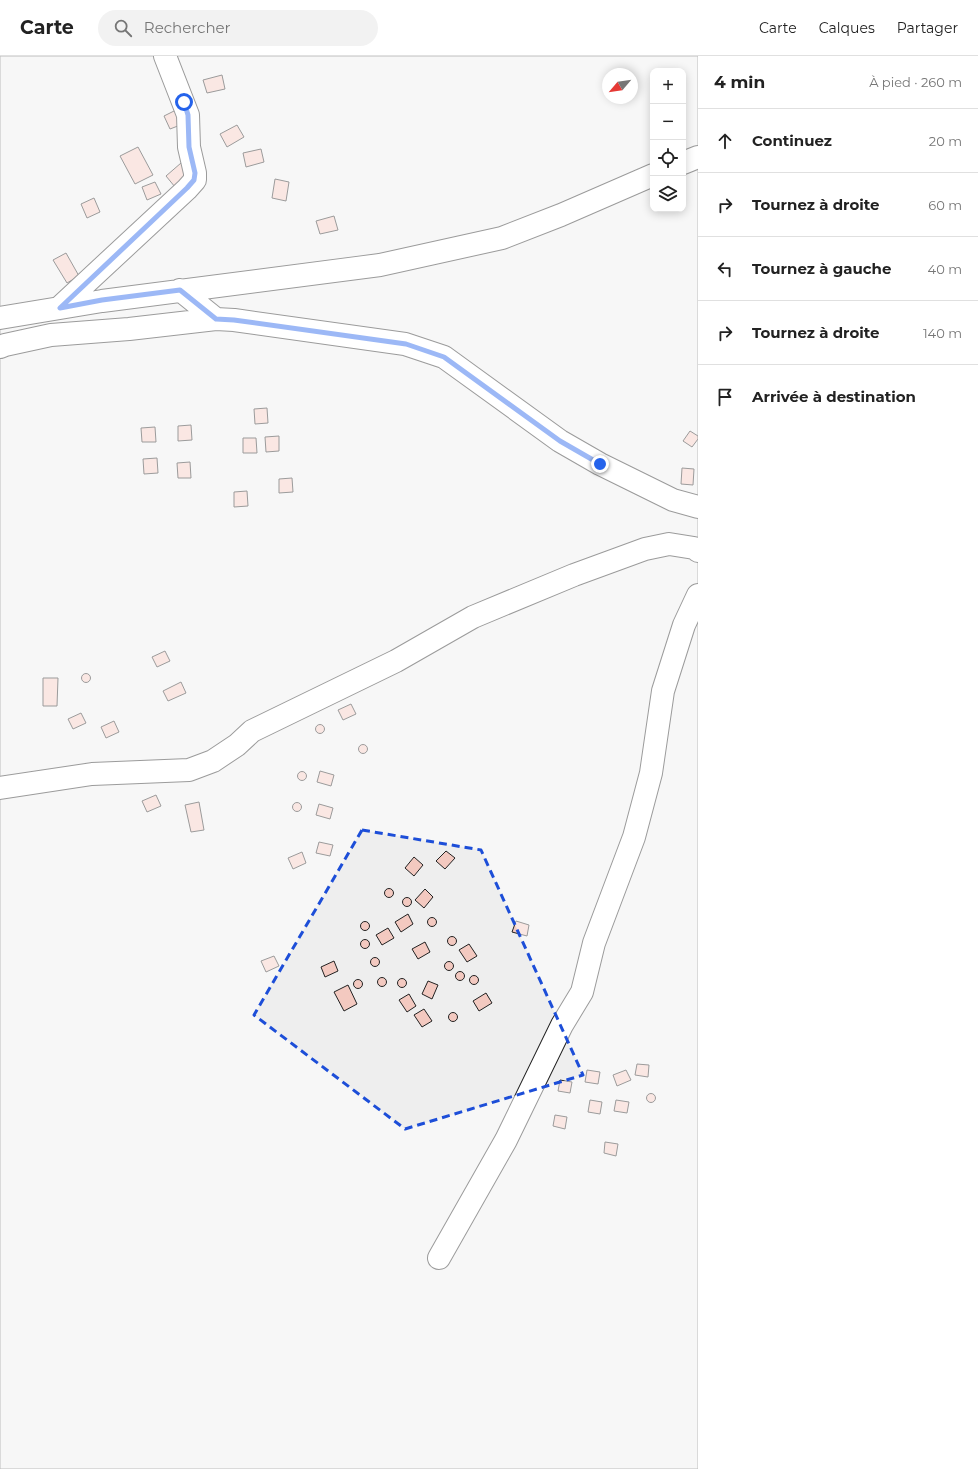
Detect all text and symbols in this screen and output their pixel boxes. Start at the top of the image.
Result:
search box [98,10,378,46]
text: Carte [20,16,74,39]
icon: search [112,17,134,39]
text: Rechercher [144,18,231,37]
text: Carte [759,19,797,37]
text: Calques [819,19,875,37]
text: Partager [897,19,958,37]
north arrow [602,68,638,104]
map controls [650,68,686,212]
button: + [650,68,686,104]
text: 4 min [714,72,765,92]
text: À pied · 260 m [869,74,962,90]
route start [175,93,193,111]
button: − [650,104,686,140]
icon: ahead [714,130,736,152]
text: Continuez [752,131,832,150]
text: 20 m [929,133,962,149]
button: locate [650,140,686,176]
button: layers [650,176,686,212]
icon: right [714,194,736,216]
text: Tournez à droite [752,195,880,214]
text: 60 m [928,197,962,213]
icon: left [714,258,736,280]
text: Tournez à gauche [752,259,891,278]
text: 40 m [928,261,962,277]
icon: right [714,322,736,344]
text: Tournez à droite [752,323,880,342]
text: 140 m [923,325,962,341]
icon: arrive [714,386,736,408]
text: Arrivée à destination [752,387,916,406]
route end [591,455,609,473]

